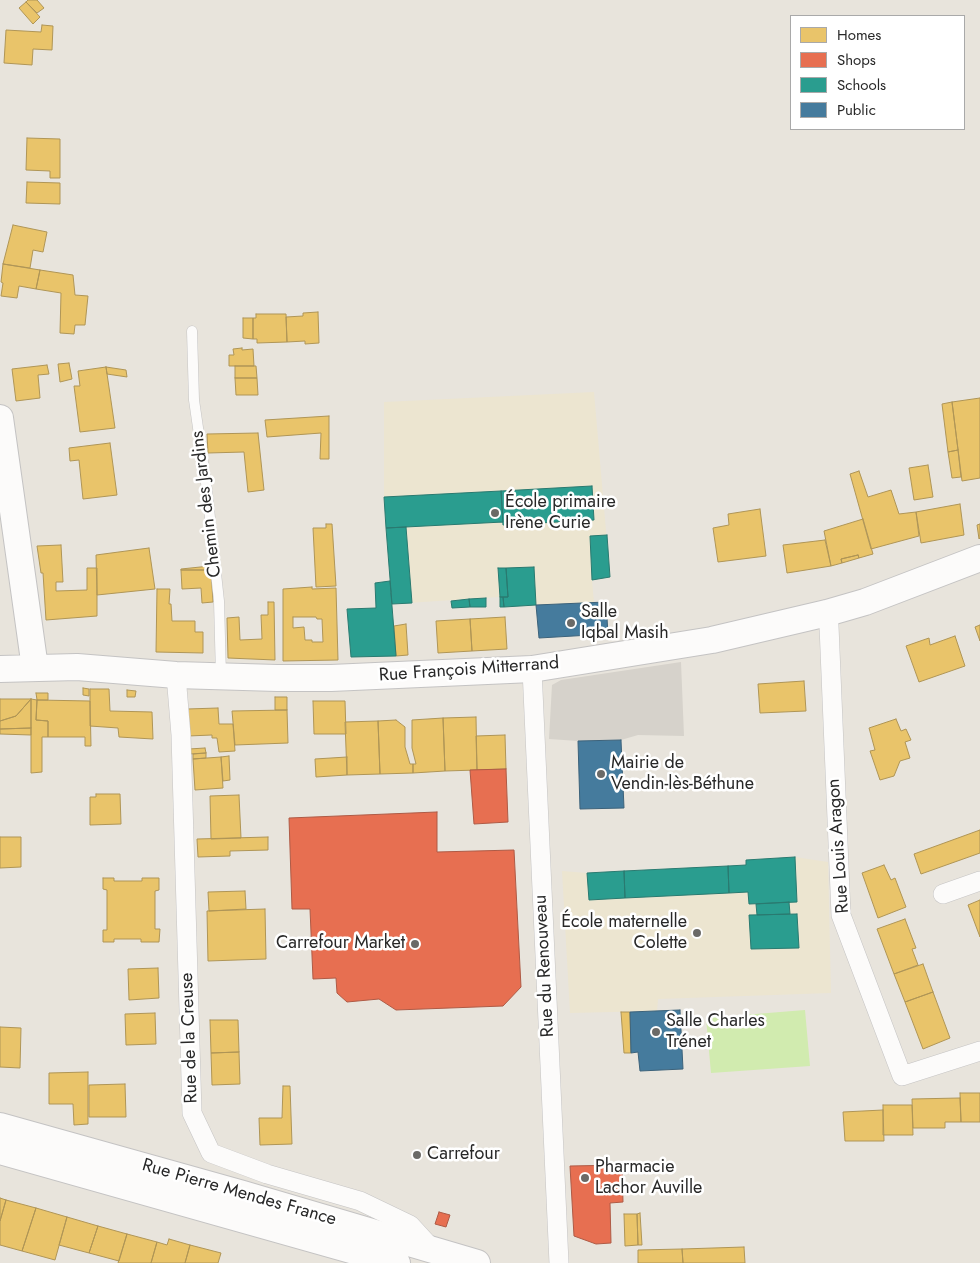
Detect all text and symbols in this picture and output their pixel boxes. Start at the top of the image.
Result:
legend [790,15,965,130]
text: Homes [837,24,881,46]
text: Shops [837,49,876,71]
text: Schools [837,74,886,96]
text: Public [837,99,876,121]
street label: Chemin des Jardins [187,429,227,579]
place label: École primaire Irène Curie [505,492,616,534]
marker: École primaire Irène Curie [489,507,501,519]
place label: Salle Iqbal Masih [581,602,669,644]
marker: Salle Iqbal Masih [565,617,577,629]
street label: Rue François Mitterrand [378,653,560,687]
place label: Mairie de Vendin-lès-Béthune [611,753,754,796]
marker: Mairie de Vendin-lès-Béthune [595,768,607,780]
street label: Rue Louis Aragon [824,778,854,914]
street label: Rue du Renouveau [530,894,560,1038]
place label: École maternelle Colette [561,912,687,954]
marker: École maternelle Colette [691,927,703,939]
place label: Carrefour Market [276,933,405,955]
marker: Carrefour Market [409,938,421,950]
street label: Rue de la Creuse [177,972,203,1104]
place label: Salle Charles Trénet [666,1011,765,1054]
marker: Salle Charles Trénet [650,1026,662,1038]
place label: Carrefour [427,1144,500,1166]
marker: Carrefour [411,1149,423,1161]
street label: Rue Pierre Mendes France [139,1155,339,1231]
place label: Pharmacie Lachor Auville [595,1157,702,1200]
marker: Pharmacie Lachor Auville [579,1172,591,1184]

